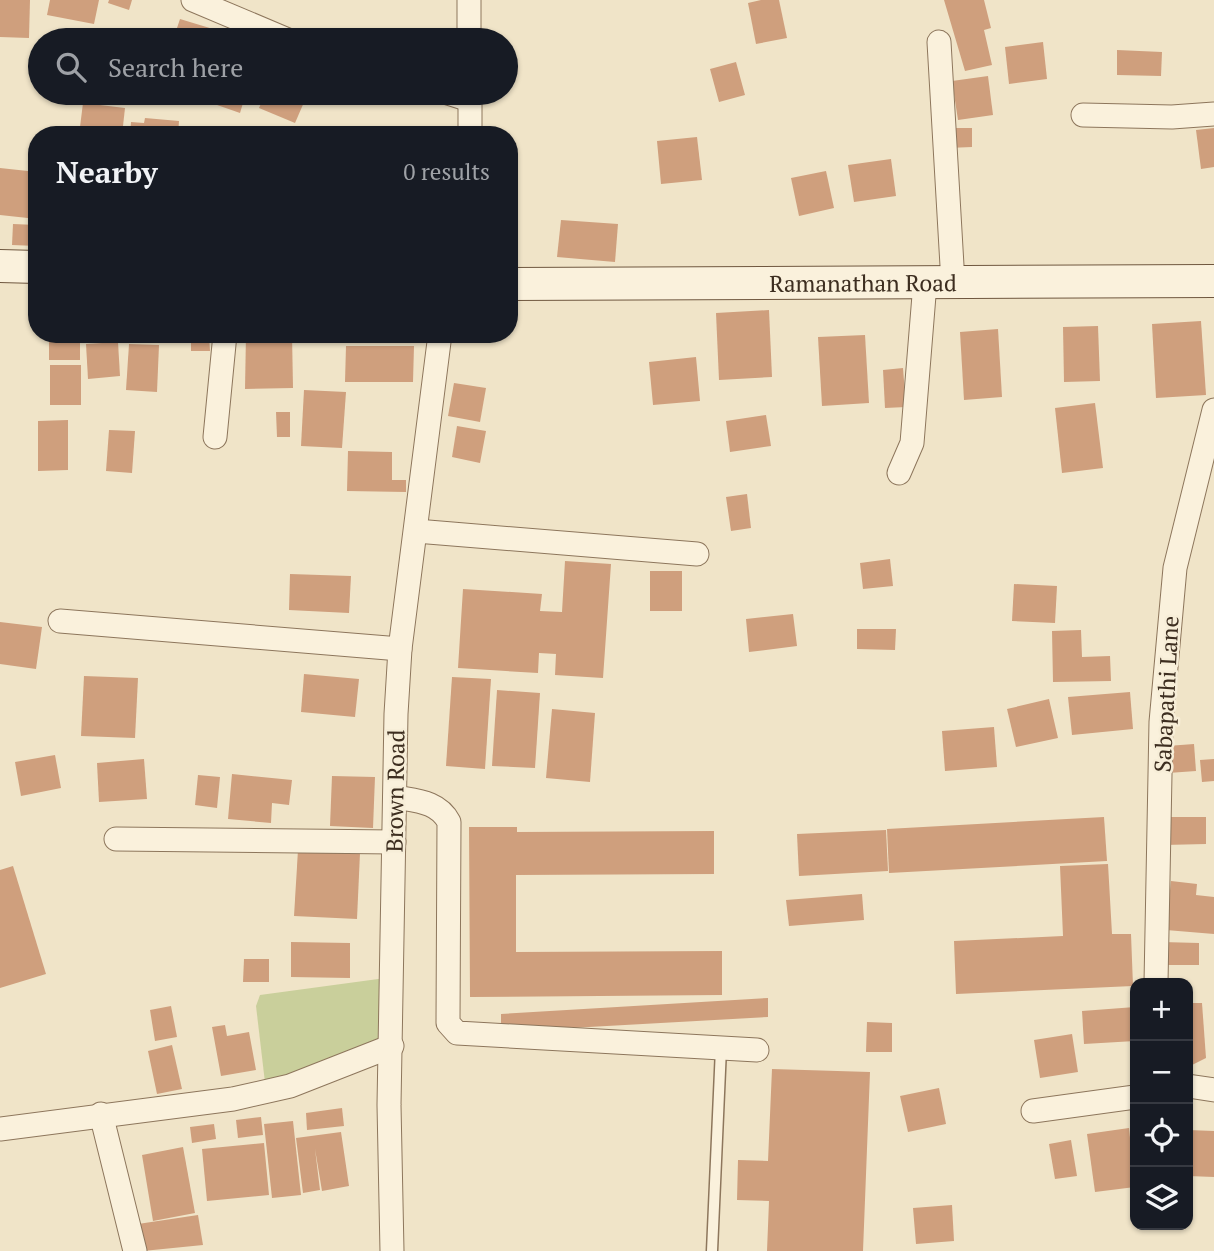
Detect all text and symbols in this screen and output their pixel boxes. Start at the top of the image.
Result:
search box [28,28,518,105]
icon: search [52,48,90,86]
text: Search here [108,50,243,84]
text: Nearby [56,152,158,192]
text: 0 results [403,156,490,187]
street label: Ramanathan Road [769,267,957,298]
street label: Sabapathi Lane [1146,615,1186,773]
street label: Brown Road [378,729,412,853]
map controls [1130,978,1193,1230]
button: + [1130,978,1193,1041]
button: − [1130,1041,1193,1104]
button: locate [1130,1104,1193,1167]
button: layers [1130,1167,1193,1230]

